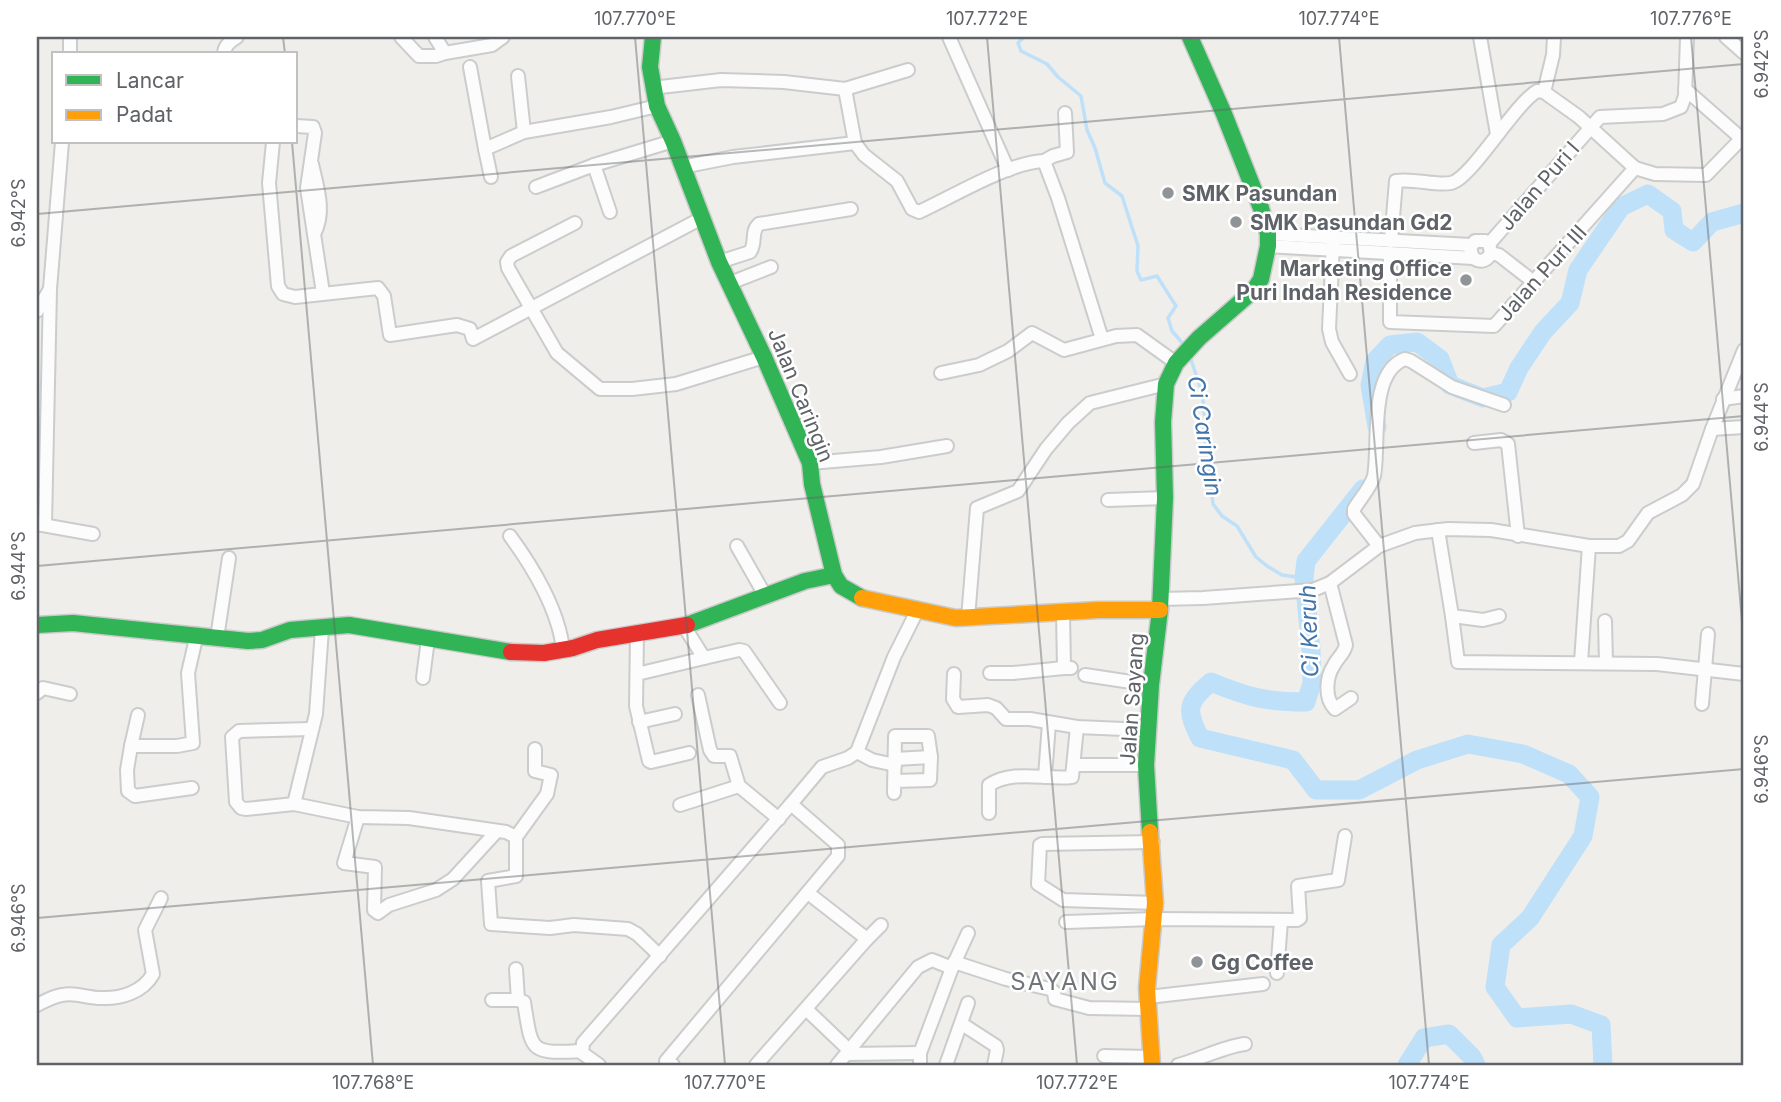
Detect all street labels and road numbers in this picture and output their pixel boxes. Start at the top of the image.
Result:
street label: Jalan Puri I [1494,136,1584,236]
street label: Jalan Puri III [1492,220,1592,326]
street label: Jalan Caringin [763,324,839,466]
street label: Jalan Sayang [1115,632,1149,766]

